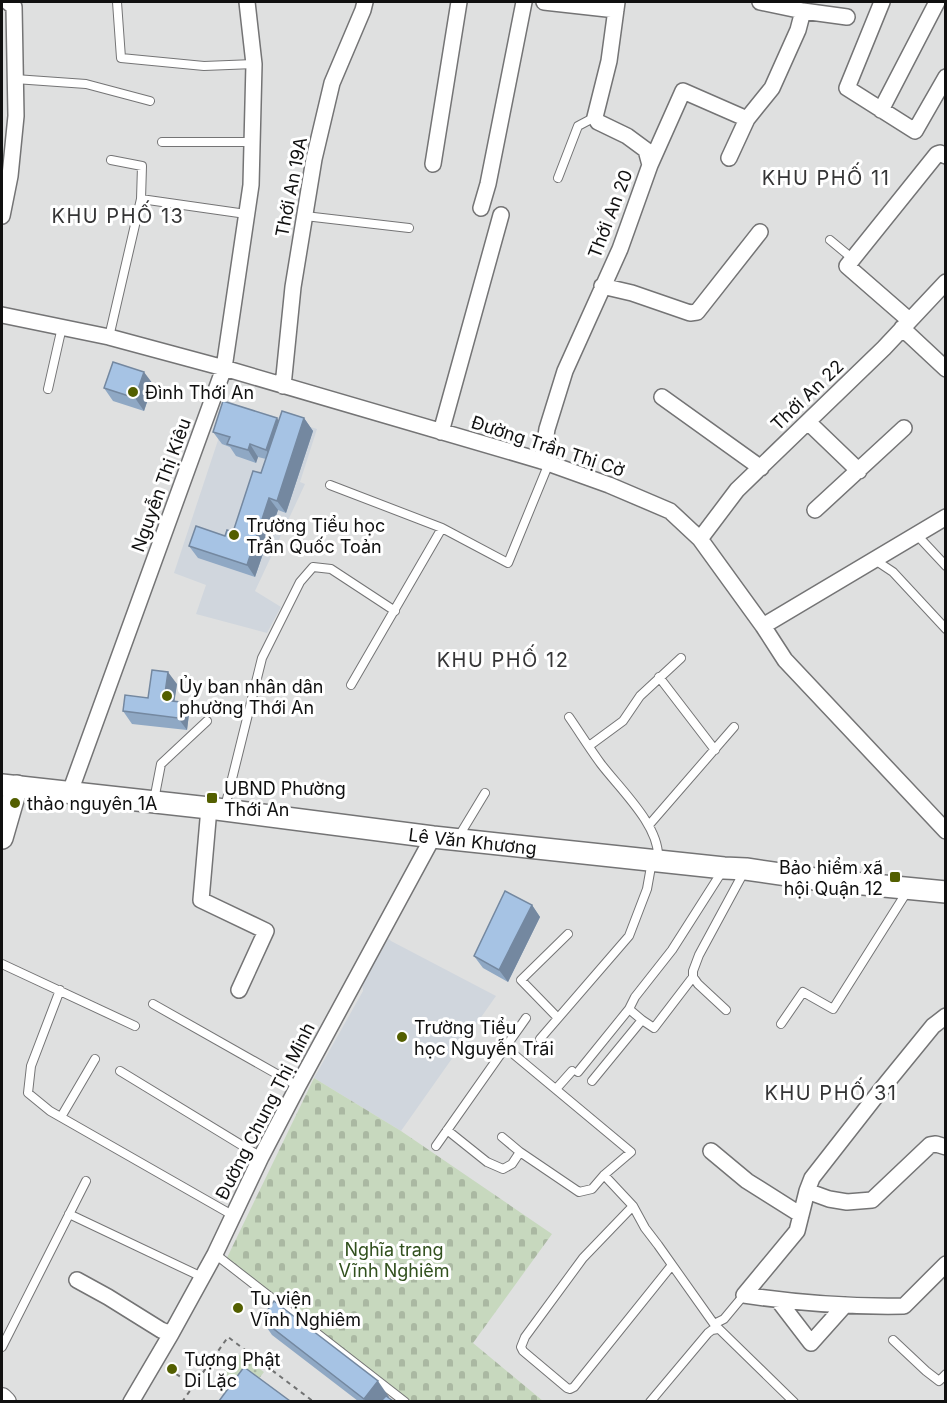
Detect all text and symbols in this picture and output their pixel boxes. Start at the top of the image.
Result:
street label: Thới An 19A [271,135,311,239]
district label: KHU PHỐ 11 [762,162,890,190]
street label: Thới An 20 [584,167,636,261]
district label: KHU PHỐ 13 [52,200,184,228]
street label: Thới An 22 [766,355,848,435]
place label: Đình Thới An [145,382,254,403]
marker: Đình Thới An [126,385,140,399]
street label: Đường Trần Thị Cờ [469,411,627,481]
street label: Nguyễn Thị Kiêu [127,415,195,555]
place label: Trường Tiểu học Trần Quốc Toản [246,515,385,557]
marker: Trường Tiểu học Trần Quốc Toản [227,528,241,542]
district label: KHU PHỐ 12 [437,644,569,672]
place label: Ủy ban nhân dân phường Thới An [179,675,323,718]
marker: Ủy ban nhân dân phường Thới An [160,689,174,703]
place label: UBND Phường Thới An [224,778,346,820]
marker: UBND Phường Thới An [205,791,219,805]
place label: thảo nguyên 1A [27,793,158,814]
marker: thảo nguyên 1A [8,796,22,810]
street label: Lê Văn Khương [407,823,538,858]
place label: Bảo hiểm xã hội Quận 12 [779,857,883,899]
marker: Bảo hiểm xã hội Quận 12 [888,870,902,884]
place label: Trường Tiểu học Nguyễn Trãi [414,1017,554,1059]
street label: Đường Chung Thị Minh [211,1019,319,1203]
marker: Trường Tiểu học Nguyễn Trãi [395,1030,409,1044]
district label: KHU PHỐ 31 [765,1077,897,1105]
park label: Nghĩa trang Vĩnh Nghiêm [338,1239,450,1281]
place label: Tu viện Vĩnh Nghiêm [250,1288,361,1330]
marker: Tu viện Vĩnh Nghiêm [231,1301,245,1315]
place label: Tượng Phật Di Lặc [184,1349,281,1391]
marker: Tượng Phật Di Lặc [165,1362,179,1376]

